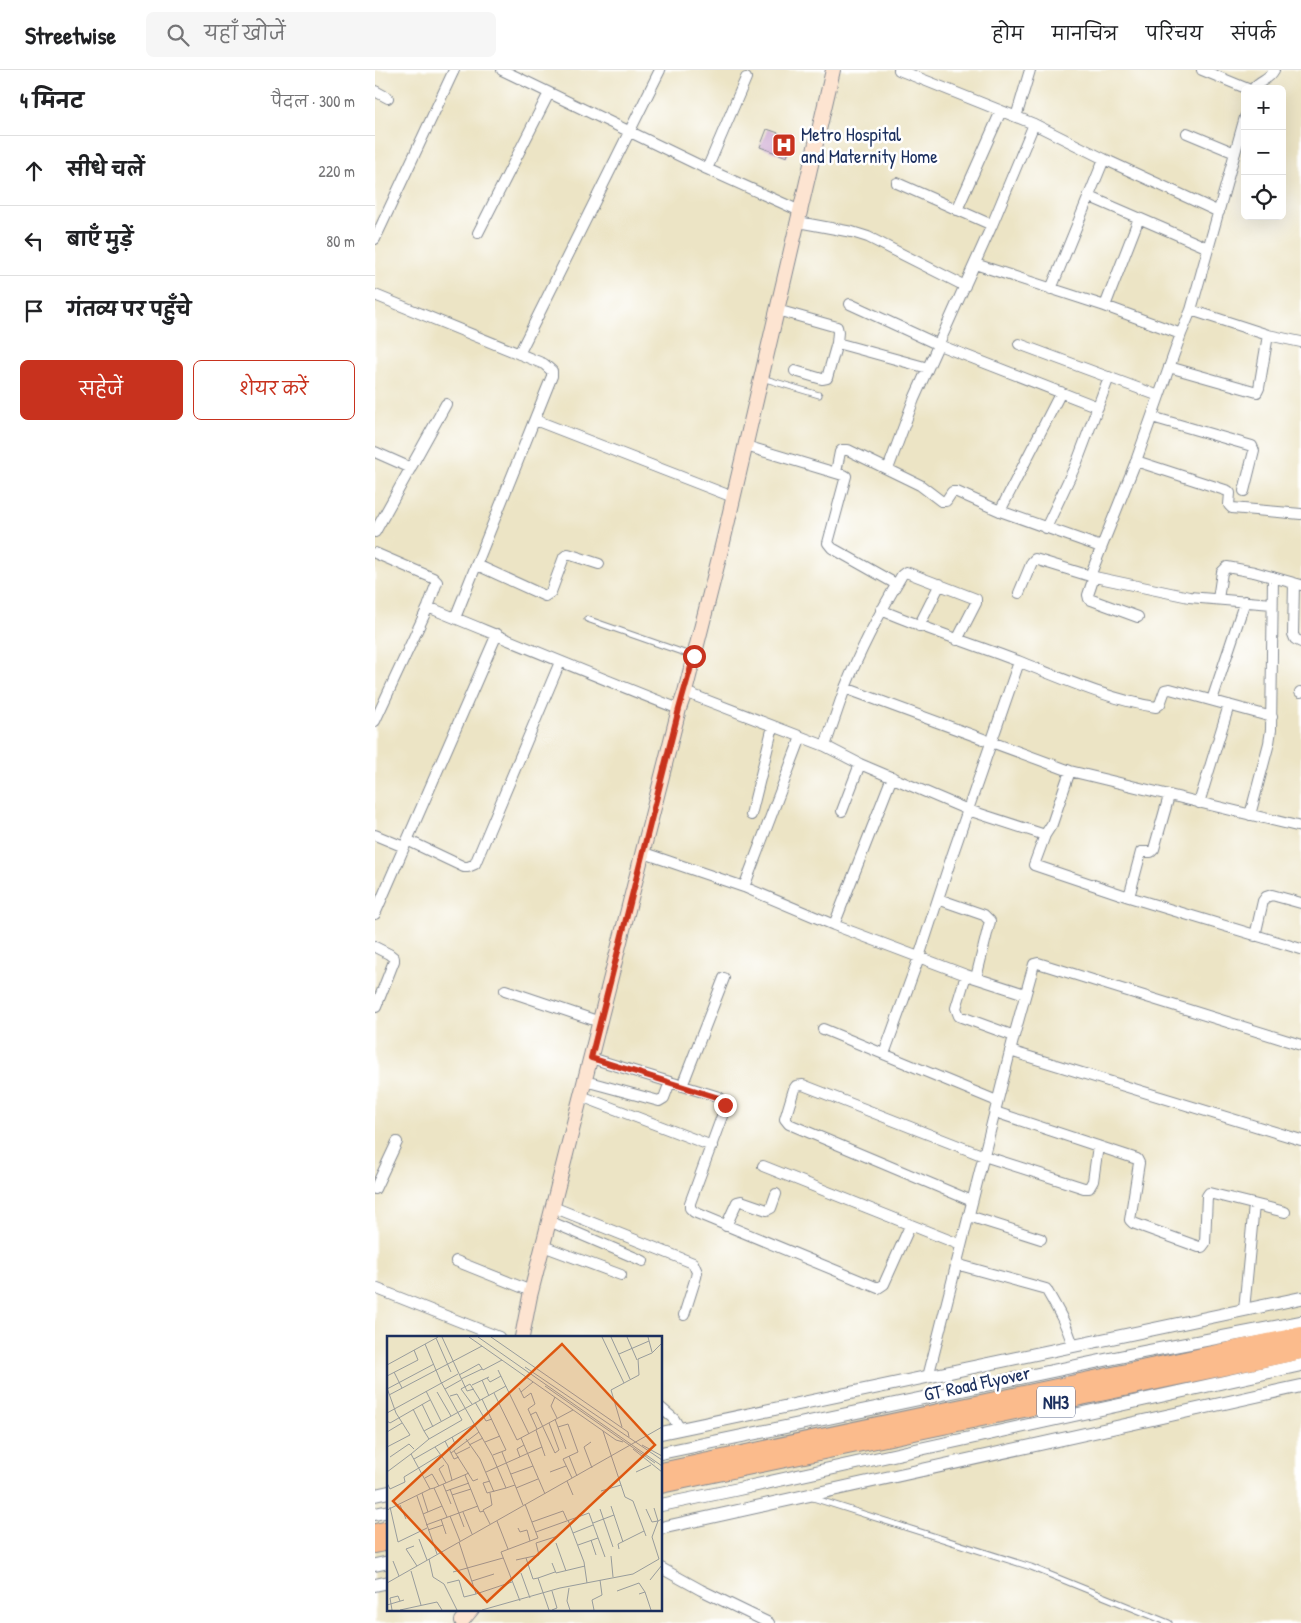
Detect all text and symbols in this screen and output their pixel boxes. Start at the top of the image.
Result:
search box [146,12,496,57]
text: Streetwise [25,19,116,51]
text: यहाँ खोजें [204,20,285,46]
icon: search [164,21,192,49]
text: होम [992,21,1024,46]
text: मानचित्र [1052,21,1118,46]
text: परिचय [1146,21,1203,46]
text: संपर्क [1231,21,1276,46]
map controls [1241,85,1286,220]
button: + [1241,85,1286,130]
text: 4 मिनट [20,86,84,115]
text: पैदल · 300 m [271,90,355,112]
place label: Metro Hospital and Maternity Home [801,121,938,169]
button: − [1241,130,1286,175]
hospital icon: Metro Hospital and Maternity Home [771,132,797,158]
text: सीधे चलें [67,156,144,182]
icon: ahead [20,157,48,185]
text: 220 m [318,160,355,182]
button: locate [1241,175,1286,220]
text: बाएँ मुड़ें [67,226,133,252]
icon: left [20,227,48,255]
text: 80 m [326,230,355,252]
text: गंतव्य पर पहुँचे [67,296,191,322]
icon: arrive [20,297,48,325]
button: सहेजें [20,360,183,420]
button: शेयर करें [193,360,355,420]
route start [683,645,706,668]
route end [714,1094,737,1117]
inset map [387,1336,663,1610]
street label: GT Road Flyover [921,1359,1033,1407]
road number: NH3 [1037,1386,1075,1418]

